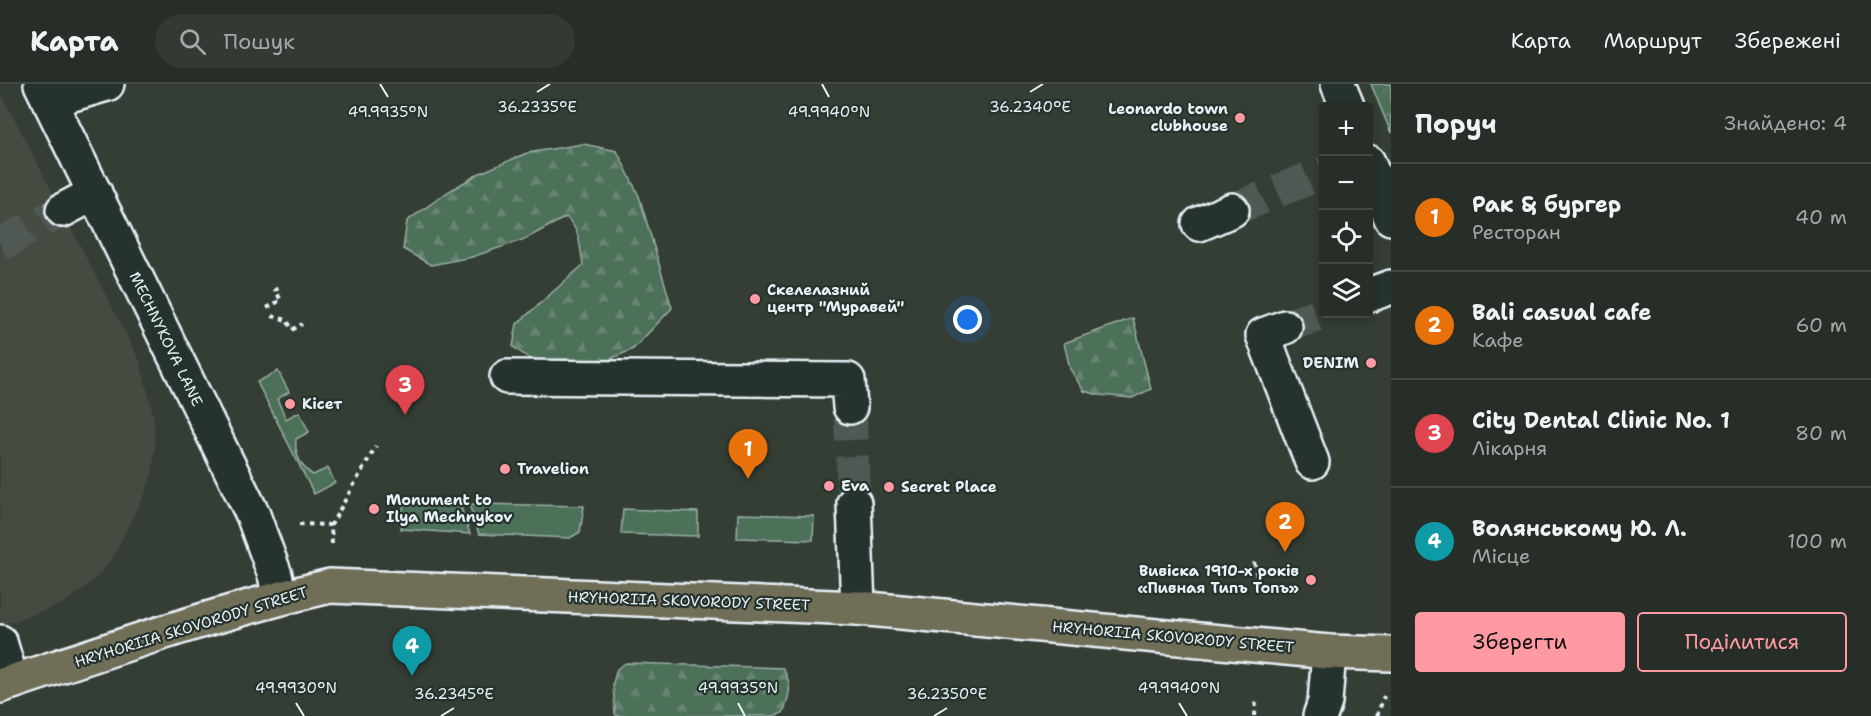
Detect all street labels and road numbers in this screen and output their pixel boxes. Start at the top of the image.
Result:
street label: MECHNYKOVA LANE [125,268,207,410]
street label: HRYHORIIA SKOVORODY STREET [72,582,310,672]
street label: HRYHORIIA SKOVORODY STREET [567,587,811,615]
street label: HRYHORIIA SKOVORODY STREET [1051,616,1295,658]

